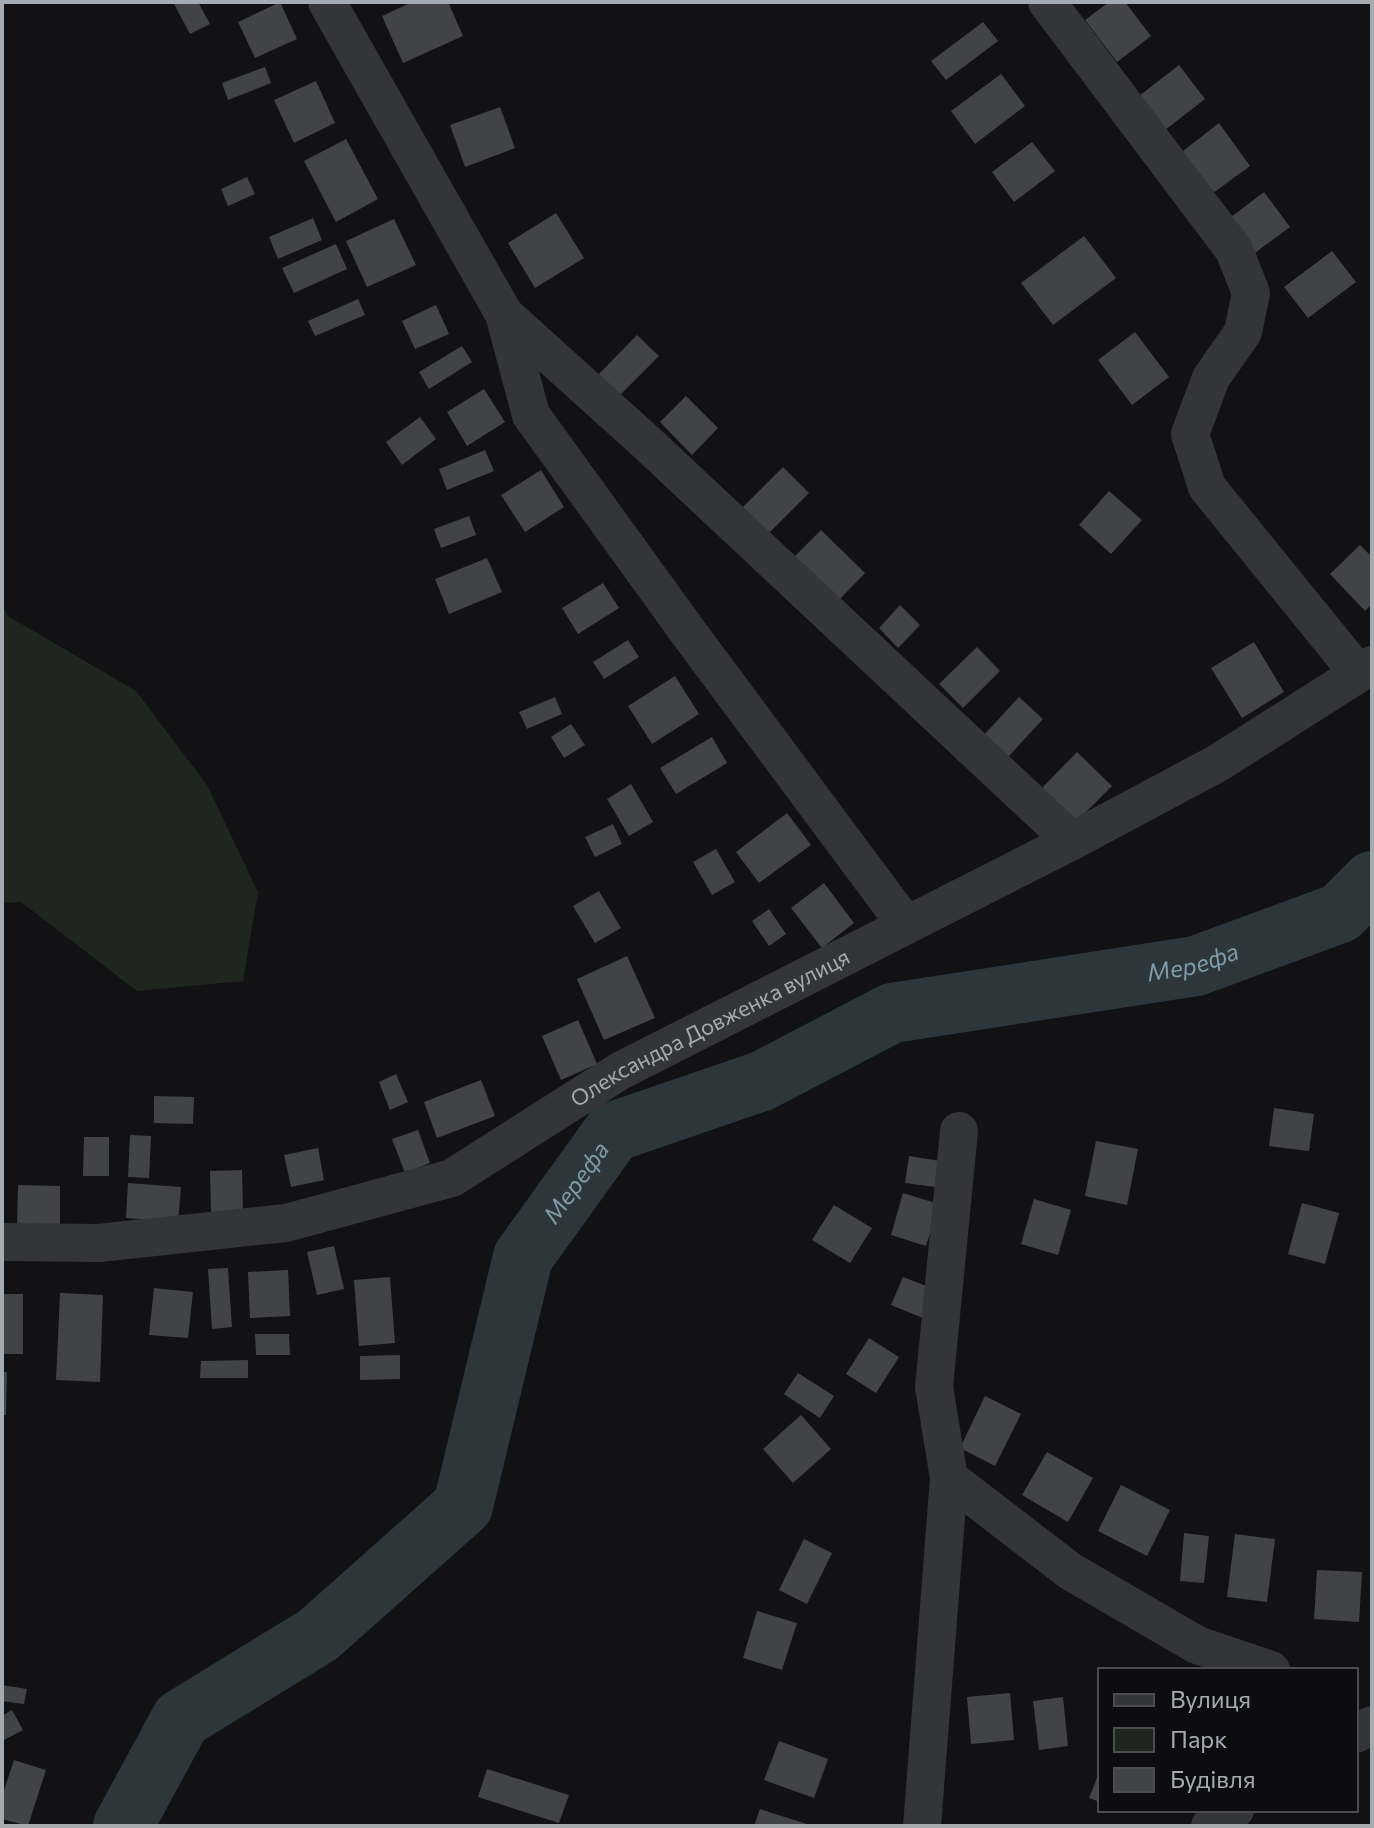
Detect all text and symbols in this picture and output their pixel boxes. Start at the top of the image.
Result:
water label: Мерефа [1145,936,1242,986]
street label: Олександра Довженка вулиця [565,943,854,1112]
water label: Мерефа [536,1135,614,1228]
legend [1098,1668,1358,1812]
text: Вулиця [1170,1684,1251,1713]
text: Парк [1170,1724,1227,1753]
text: Будівля [1170,1764,1256,1793]

